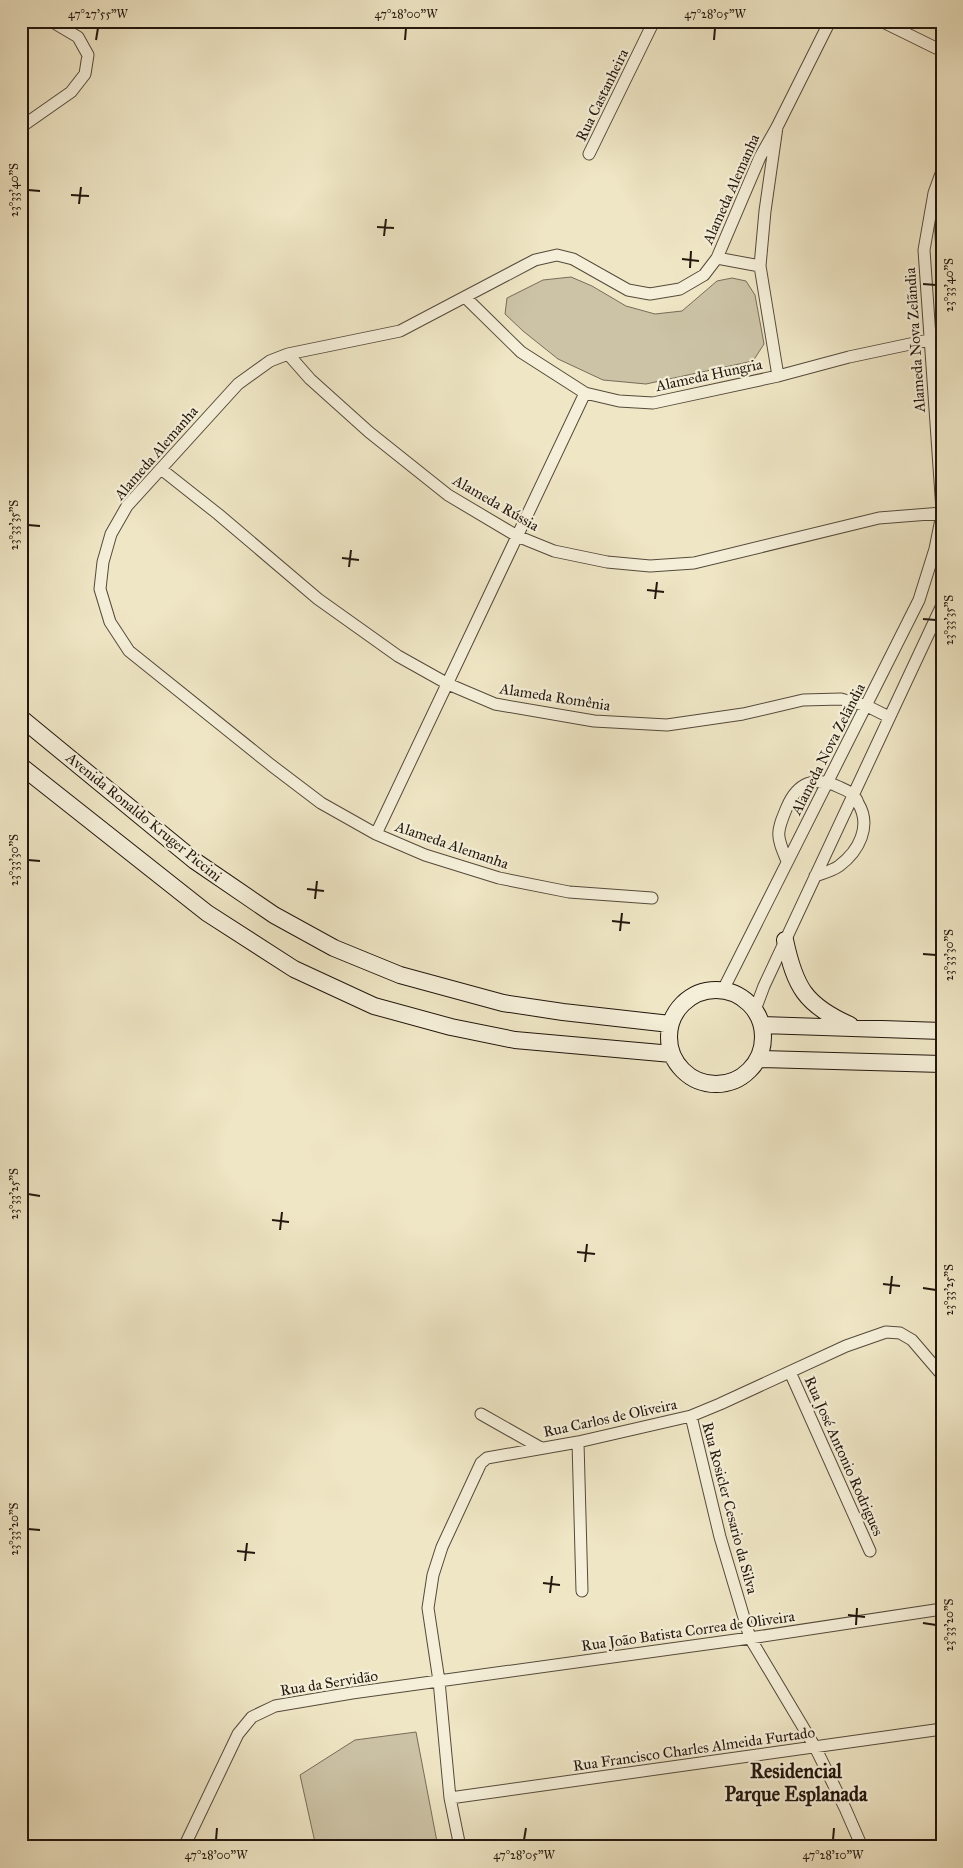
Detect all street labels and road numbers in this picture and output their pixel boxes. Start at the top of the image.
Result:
street label: Rua Castanheira [572,45,632,144]
street label: Alameda Alemanha [698,131,764,248]
street label: Alameda Nova Zelãndia [901,266,929,414]
street label: Alameda Hungria [653,355,765,395]
street label: Alameda Alemanha [110,402,202,504]
street label: Alameda Rússia [449,471,543,535]
street label: Alameda Romênia [497,679,612,715]
street label: Alameda Nova Zelãndia [787,680,869,819]
street label: Avenida Ronaldo Kruger Piccini [62,748,225,885]
street label: Alameda Alemanha [392,817,512,873]
street label: Rua José Antonio Rodrigues [800,1373,887,1539]
street label: Rua Carlos de Oliveira [541,1395,679,1441]
street label: Rua Rosicler Cesario da Silva [698,1420,762,1597]
street label: Rua João Batista Correa de Oliveira [580,1607,797,1656]
street label: Rua da Servidão [279,1666,379,1700]
street label: Rua Francisco Charles Almeida Furtado [572,1723,817,1775]

